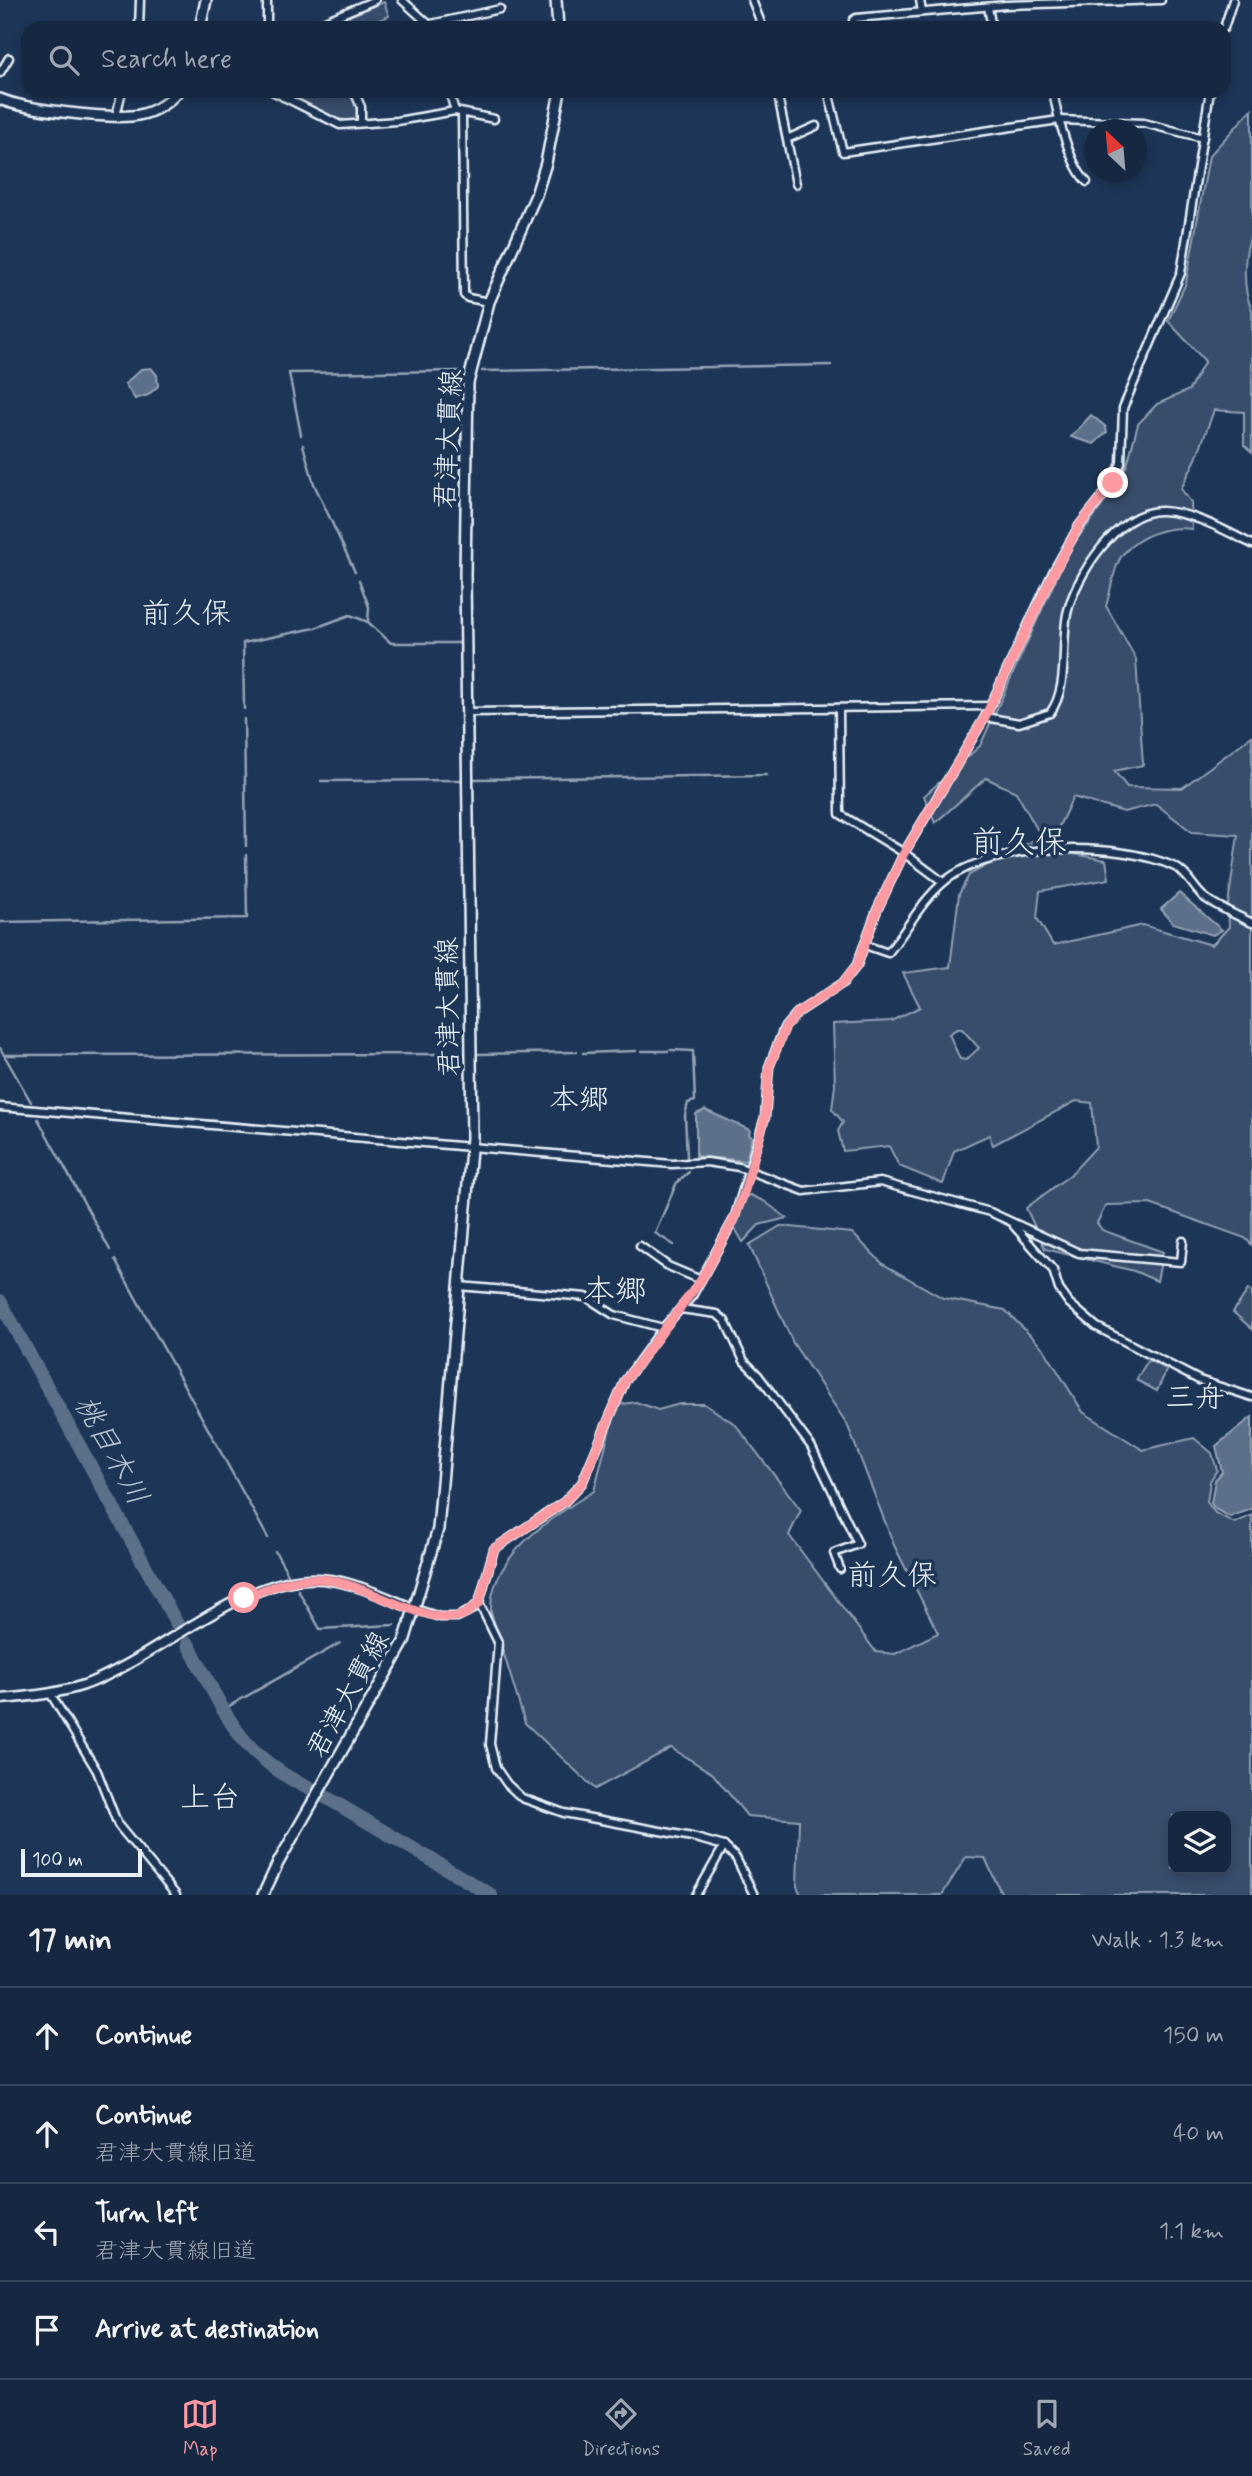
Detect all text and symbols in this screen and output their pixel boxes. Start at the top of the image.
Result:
search box [21,21,1231,98]
icon: search [45,41,83,79]
text: Search here [101,43,232,77]
north arrow [1084,119,1147,182]
street label: 君津大貫線 [427,368,472,510]
route end [1097,467,1128,498]
district label: 前久保 [141,595,231,634]
district label: 前久保 [971,822,1067,864]
street label: 君津大貫線 [430,937,469,1077]
district label: 本郷 [549,1081,609,1120]
district label: 本郷 [583,1271,647,1313]
district label: 三舟 [1165,1379,1225,1418]
water label: 桃目木川 [65,1389,157,1513]
district label: 前久保 [847,1557,937,1596]
route start [228,1582,259,1613]
street label: 君津大貫線 [299,1625,399,1765]
district label: 上台 [180,1779,240,1818]
map controls [1168,1811,1231,1874]
button: layers [1168,1811,1231,1874]
scale bar [21,1846,142,1878]
text: 100 m [32,1848,83,1873]
text: 17 min [28,1921,112,1960]
text: Walk · 1.3 km [1091,1926,1224,1956]
icon: ahead [28,2017,66,2055]
text: Continue [95,2019,192,2053]
text: 150 m [1163,2021,1224,2051]
text: Continue [95,2099,192,2133]
icon: ahead [28,2115,66,2153]
text: 40 m [1173,2119,1224,2149]
text: 君津大貫線旧道 [95,2139,256,2169]
text: Turn left [95,2197,199,2231]
icon: left [28,2213,66,2251]
text: 1.1 km [1159,2217,1224,2247]
text: 君津大貫線旧道 [95,2237,256,2267]
icon: arrive [28,2311,66,2349]
text: Arrive at destination [95,2313,319,2347]
tab: Map [181,2395,219,2462]
tab: Directions [582,2395,660,2462]
tab: Saved [1023,2395,1071,2462]

